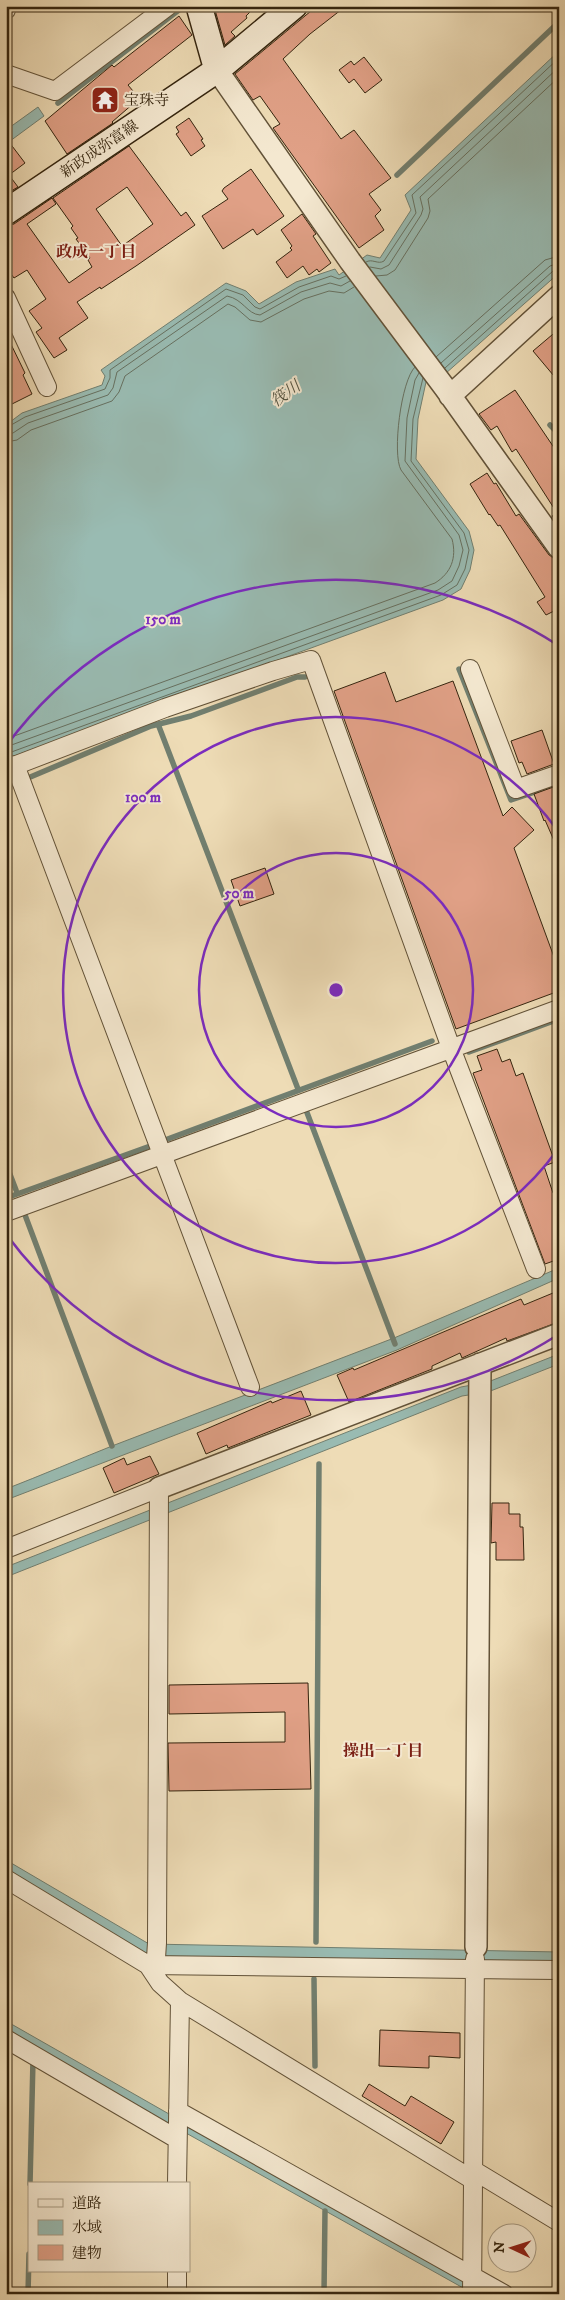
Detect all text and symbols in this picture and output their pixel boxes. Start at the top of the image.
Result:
temple icon: 宝珠寺 [90,85,120,115]
place label: 宝珠寺 [124,91,169,110]
street label: 新政成弥富線 [57,116,142,182]
district label: 政成一丁目 [56,242,136,262]
water label: 筏川 [267,375,306,411]
text: 150 m [145,610,181,629]
text: 100 m [125,788,162,807]
text: 50 m [223,884,255,903]
centre of rings [327,981,345,999]
district label: 操出一丁目 [343,1741,423,1761]
legend [28,2182,190,2272]
text: 道路 [72,2194,102,2213]
text: 水域 [72,2218,102,2237]
north arrow [488,2222,538,2272]
text: N [491,2240,509,2254]
text: 建物 [72,2244,102,2263]

